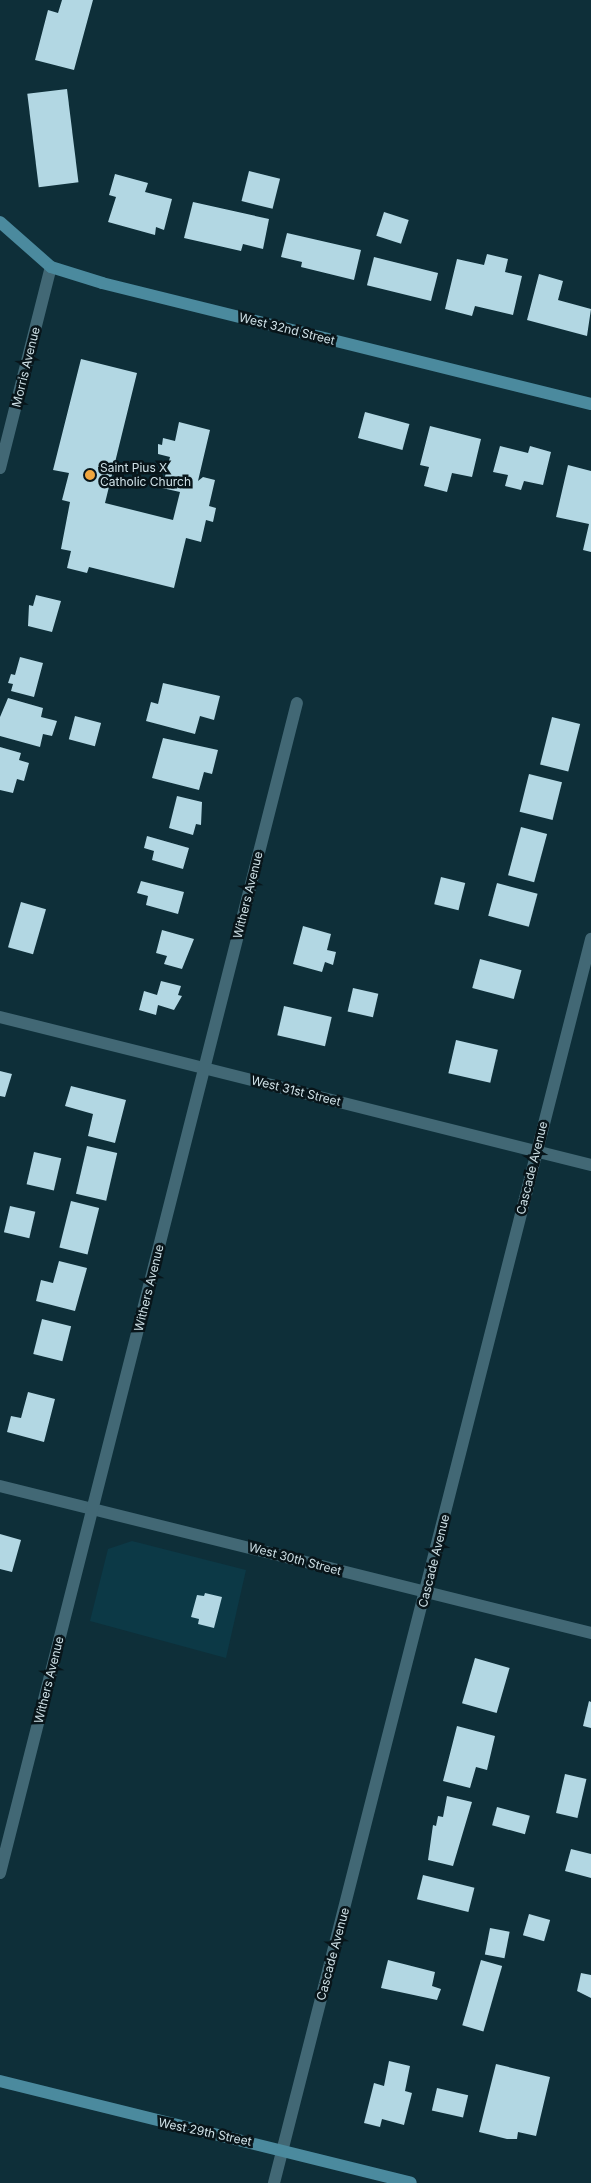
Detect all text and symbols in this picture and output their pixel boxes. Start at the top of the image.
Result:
street label: West 32nd Street [238,310,336,348]
street label: Morris Avenue [9,325,43,409]
place label: Saint Pius X Catholic Church [100,461,191,489]
marker: Saint Pius X Catholic Church [84,469,96,481]
street label: Withers Avenue [230,850,266,940]
street label: West 31st Street [250,1073,342,1109]
street label: Cascade Avenue [513,1120,551,1216]
street label: Withers Avenue [131,1243,167,1333]
street label: Cascade Avenue [415,1513,453,1609]
street label: West 30th Street [247,1540,343,1578]
street label: Withers Avenue [31,1635,67,1725]
street label: Cascade Avenue [314,1906,352,2002]
street label: West 29th Street [157,2115,253,2149]

